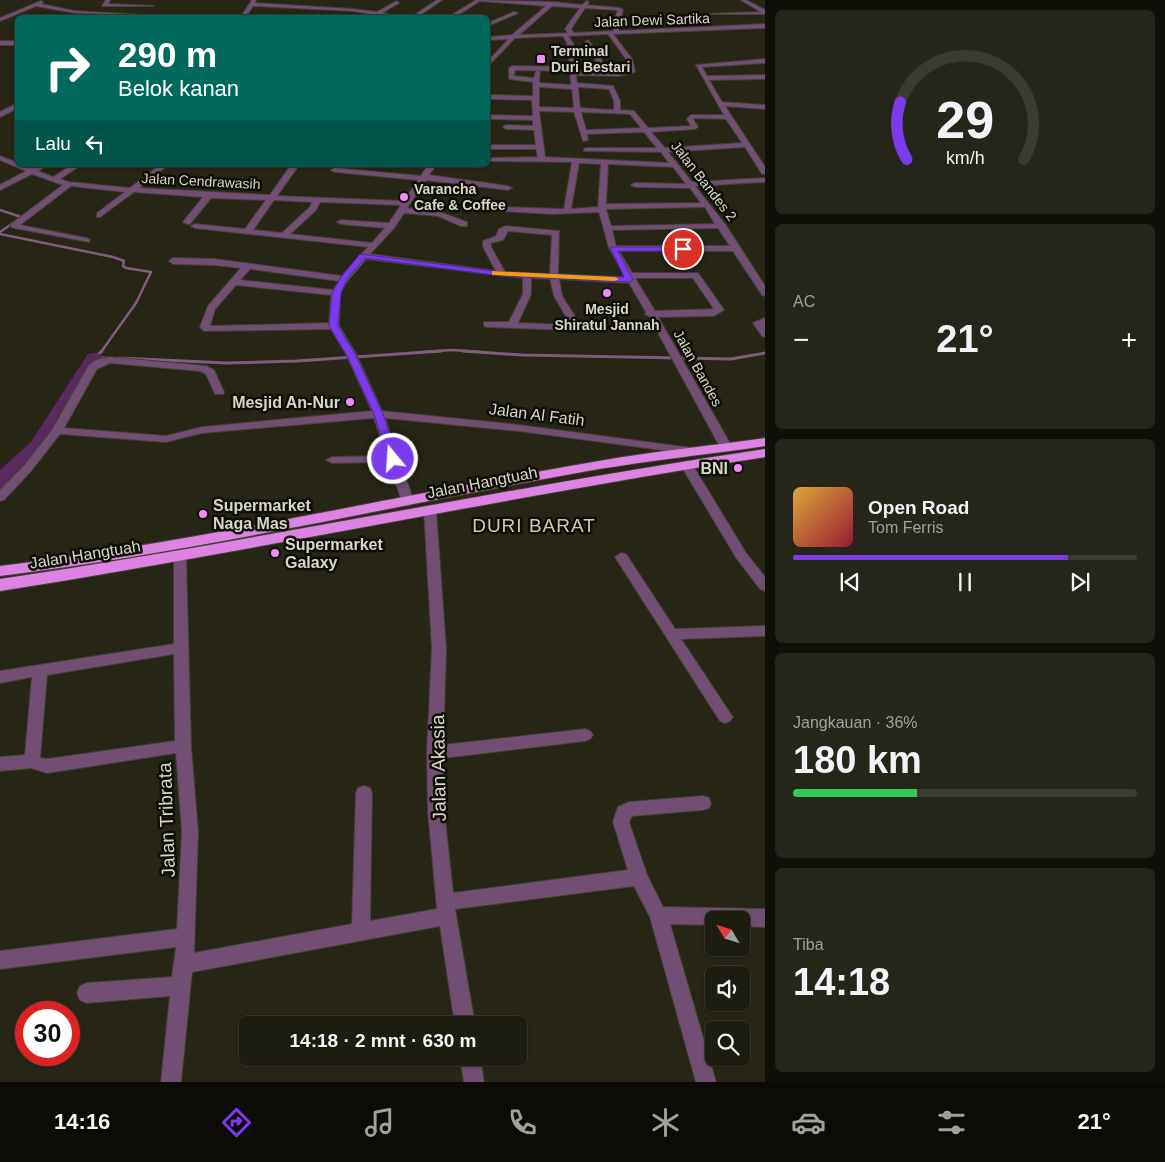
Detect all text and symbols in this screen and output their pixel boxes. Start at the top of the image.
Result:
street label: Jalan Dewi Sartika [594,10,710,30]
icon: right [35,35,100,100]
text: 290 m [118,35,217,74]
place label: Terminal Duri Bestari [551,43,630,75]
marker: Terminal Duri Bestari [535,53,547,65]
text: Belok kanan [118,76,239,101]
text: 29 [936,91,994,149]
icon: left [81,130,109,158]
text: Lalu [35,133,71,154]
street label: Jalan Bandes 2 [668,138,740,224]
text: km/h [946,148,984,168]
street label: Jalan Cendrawasih [141,170,261,192]
place label: Varancha Cafe & Coffee [414,181,506,213]
marker: Varancha Cafe & Coffee [398,191,410,203]
pin [662,228,704,270]
icon: arrive [669,235,697,263]
marker: Mesjid Shiratul Jannah [601,287,613,299]
text: AC [793,293,815,310]
place label: Mesjid Shiratul Jannah [554,301,660,333]
text: 21° [936,318,994,360]
text: − [793,324,809,355]
text: + [1121,324,1137,355]
street label: Jalan Bandes [670,327,726,409]
place label: Mesjid An-Nur [232,394,340,411]
marker: Mesjid An-Nur [344,396,356,408]
street label: Jalan Al Fatih [488,400,586,429]
position arrow [366,432,418,484]
place label: BNI [700,460,728,477]
marker: BNI [732,462,744,474]
street label: Jalan Hangtuah [425,463,539,502]
place label: Supermarket Naga Mas [213,497,311,532]
text: Open Road [868,497,969,518]
marker: Supermarket Naga Mas [197,508,209,520]
district label: DURI BARAT [472,515,596,536]
text: Tom Ferris [868,519,944,536]
place label: Supermarket Galaxy [285,536,383,571]
street label: Jalan Hangtuah [28,537,142,572]
marker: Supermarket Galaxy [269,547,281,559]
icon: previous [836,568,864,596]
icon: pause [951,568,979,596]
icon: next [1066,568,1094,596]
street label: Jalan Akasia [427,714,450,822]
text: Jangkauan · 36% [793,714,918,731]
text: 180 km [793,739,922,781]
street label: Jalan Tribrata [154,762,179,878]
north arrow [705,911,750,956]
map controls [705,911,750,1066]
text: Tiba [793,936,824,953]
text: 14:18 [793,961,890,1003]
button: sound [705,966,750,1011]
speed limit sign: 30 [15,1001,80,1066]
button: search [705,1021,750,1066]
text: 14:18 · 2 mnt · 630 m [290,1030,476,1051]
icon: directions [219,1105,254,1140]
icon: music [362,1105,397,1140]
icon: phone [505,1105,540,1140]
icon: climate [648,1105,683,1140]
icon: car [791,1105,826,1140]
icon: filters [934,1105,969,1140]
text: 14:16 [54,1109,110,1134]
text: 21° [1078,1109,1111,1134]

